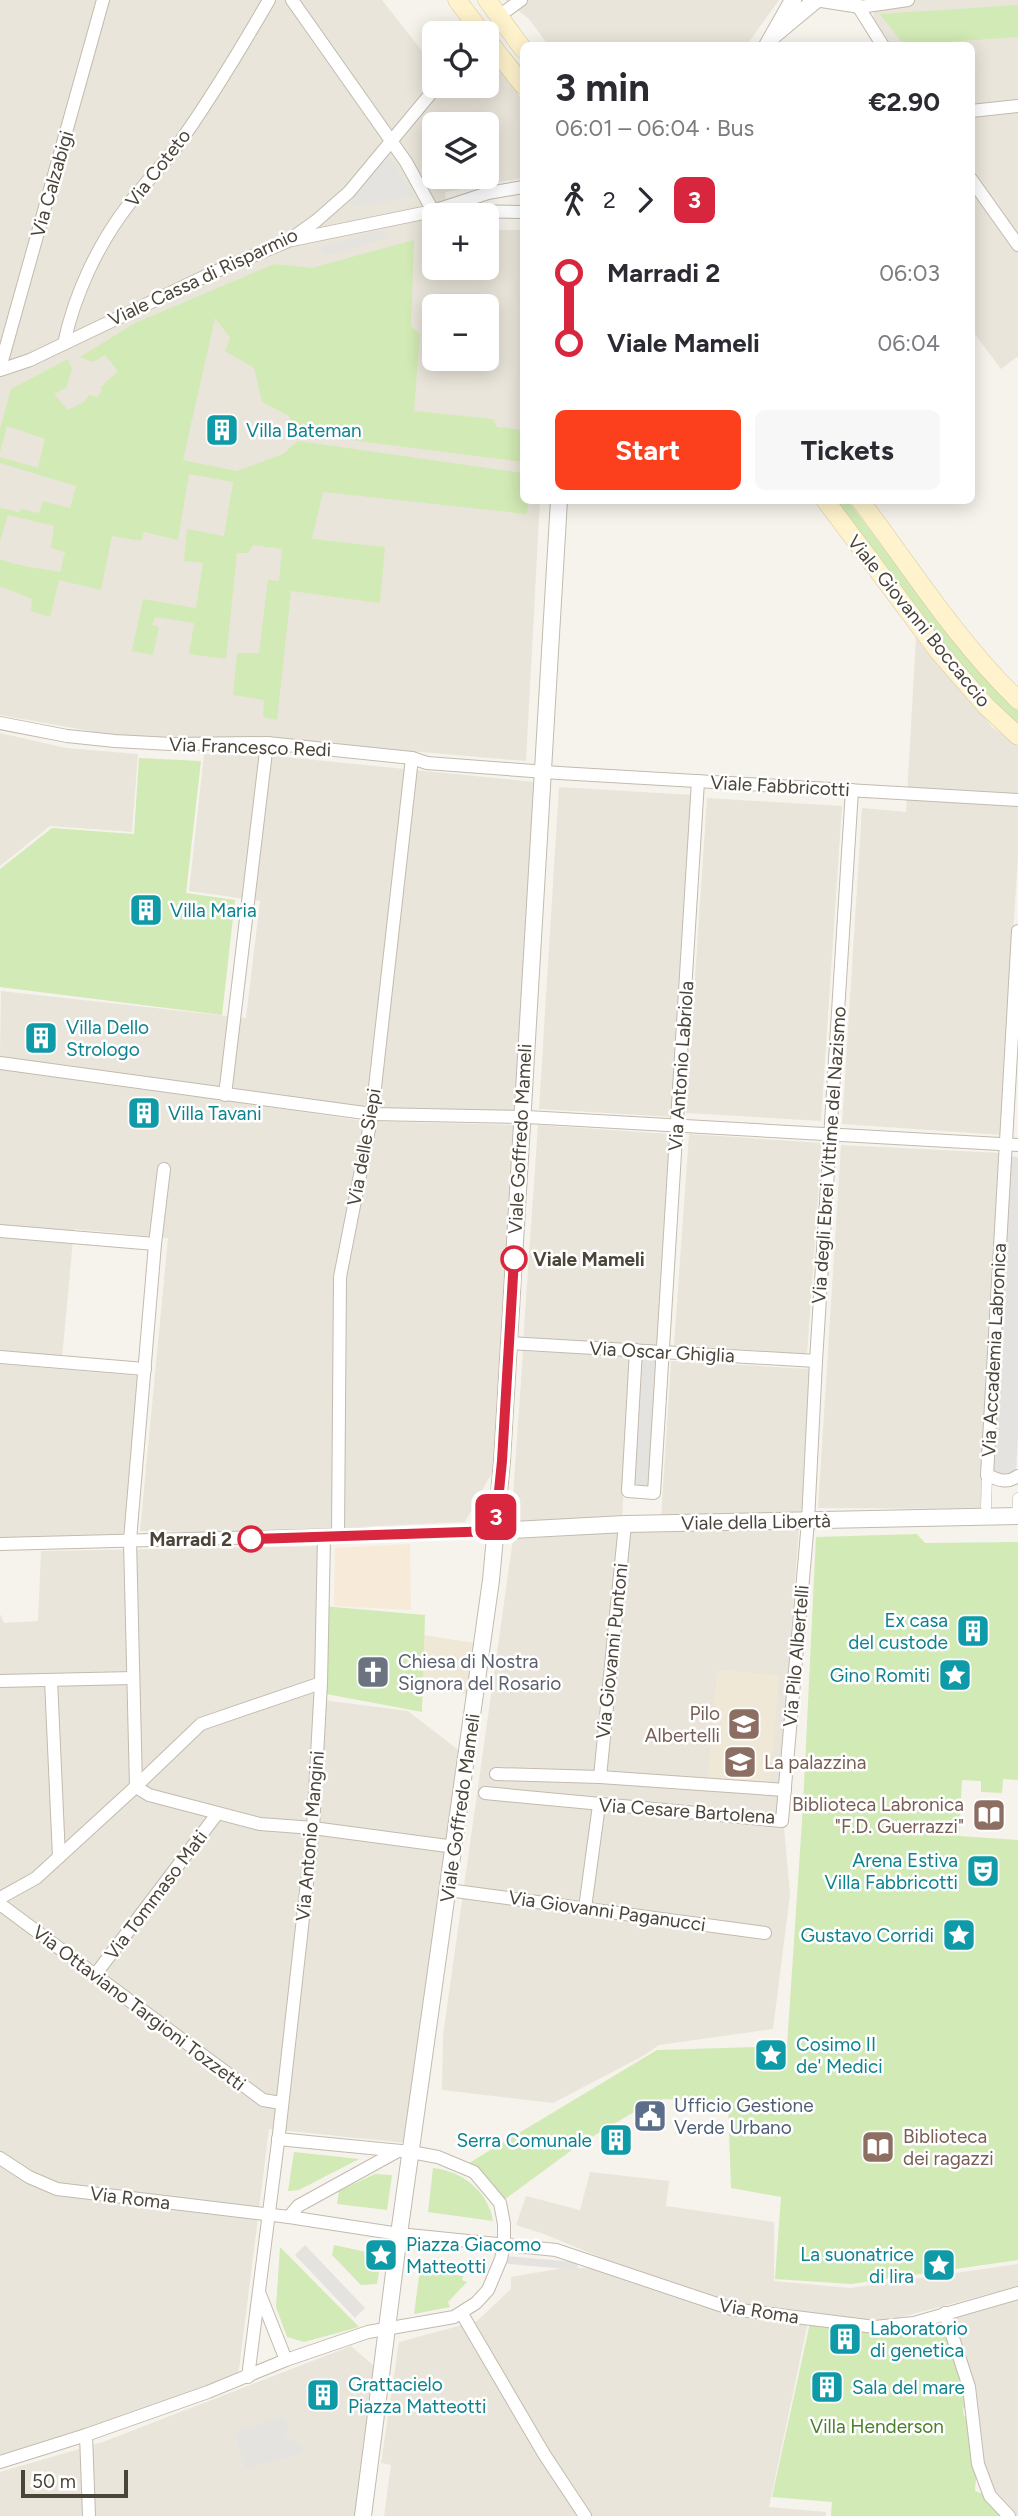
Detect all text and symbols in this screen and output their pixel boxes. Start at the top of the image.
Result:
map controls [422,21,499,371]
button: locate [422,21,499,98]
text: 3 min [555,65,650,111]
text: €2.90 [868,86,940,118]
button: layers [422,112,499,189]
text: 06:01 – 06:04 · Bus [555,114,754,142]
street label: Via Coteto [121,125,195,211]
street label: Via Calzabigi [26,128,78,240]
icon: walk [555,181,593,219]
icon: forward [626,181,664,219]
text: 3 [688,185,701,214]
text: 2 [603,186,616,214]
button: + [422,203,499,280]
street label: Viale Cassa di Risparmio [105,223,301,331]
text: Marradi 2 [607,257,720,289]
text: 06:03 [879,259,940,287]
button: − [422,294,499,371]
text: Viale Mameli [607,327,760,359]
text: 06:04 [877,329,940,357]
button: Start [555,410,741,490]
button: Tickets [755,410,940,490]
building icon: Villa Bateman [203,411,241,449]
place label: Villa Bateman [246,419,362,442]
street label: Viale Giovanni Boccaccio [843,530,995,712]
street label: Via Francesco Redi [169,733,331,761]
street label: Viale Fabbricotti [710,771,850,801]
building icon: Villa Maria [127,891,165,929]
place label: Villa Maria [170,899,257,922]
street label: Via Antonio Labriola [664,980,698,1152]
street label: Via degli Ebrei Vittime del Nazismo [807,1005,851,1305]
place label: Villa Dello Strologo [66,1016,149,1061]
building icon: Villa Dello Strologo [22,1019,60,1057]
street label: Viale Goffredo Mameli [504,1043,536,1235]
street label: Via delle Siepi [342,1086,386,1208]
building icon: Villa Tavani [125,1094,163,1132]
place label: Villa Tavani [168,1102,262,1125]
street label: Via Accademia Labronica [977,1242,1011,1458]
marker: Viale Mameli [501,1246,527,1272]
place label: Viale Mameli [533,1248,645,1271]
street label: Via Oscar Ghiglia [589,1337,735,1367]
line badge: 3 [473,1494,519,1540]
text: 3 [489,1502,503,1531]
street label: Viale della Libertà [681,1509,831,1535]
marker: Marradi 2 [238,1526,264,1552]
place label: Marradi 2 [149,1528,232,1551]
street label: Via Giovanni Puntoni [591,1562,633,1740]
street label: Via Pilo Albertelli [778,1584,814,1728]
place label: Ex casa del custode [848,1609,948,1654]
building icon: Ex casa del custode [954,1612,992,1650]
place label: Chiesa di Nostra Signora del Rosario [398,1650,561,1695]
church icon: Chiesa di Nostra Signora del Rosario [354,1653,392,1691]
place icon: Gino Romiti [936,1656,974,1694]
place label: Gino Romiti [830,1664,930,1687]
place label: Pilo Albertelli [645,1702,720,1747]
school or university icon: Pilo Albertelli [725,1705,763,1743]
street label: Viale Goffredo Mameli [435,1712,485,1904]
school or university icon: La palazzina [721,1743,759,1781]
street label: Via Antonio Mangini [291,1750,329,1922]
place label: La palazzina [764,1751,866,1774]
street label: Via Cesare Bartolena [598,1793,776,1829]
place label: Biblioteca Labronica "F.D. Guerrazzi" [792,1793,964,1838]
library icon: Biblioteca Labronica "F.D. Guerrazzi" [970,1796,1008,1834]
street label: Via Tommaso Mati [100,1826,212,1964]
place label: Arena Estiva Villa Fabbricotti [825,1849,958,1894]
theatre icon: Arena Estiva Villa Fabbricotti [964,1852,1002,1890]
street label: Via Giovanni Paganucci [507,1886,707,1936]
place icon: Gustavo Corridi [940,1916,978,1954]
street label: Via Ottaviano Targioni Tozzetti [28,1920,250,2096]
place label: Gustavo Corridi [801,1924,934,1947]
place label: Cosimo II de' Medici [796,2033,883,2078]
place icon: Cosimo II de' Medici [752,2036,790,2074]
place label: Ufficio Gestione Verde Urbano [674,2094,814,2139]
public building icon: Ufficio Gestione Verde Urbano [631,2097,669,2135]
building icon: Serra Comunale [597,2121,635,2159]
place label: Biblioteca dei ragazzi [903,2125,994,2170]
library icon: Biblioteca dei ragazzi [859,2128,897,2166]
place label: Serra Comunale [456,2129,592,2152]
street label: Via Roma [89,2182,171,2214]
place label: Piazza Giacomo Matteotti [406,2233,541,2278]
place icon: Piazza Giacomo Matteotti [362,2236,400,2274]
place label: La suonatrice di lira [800,2243,914,2288]
place icon: La suonatrice di lira [920,2246,958,2284]
street label: Via Roma [717,2293,801,2329]
place label: Laboratorio di genetica [870,2317,968,2362]
building icon: Laboratorio di genetica [826,2320,864,2358]
building icon: Sala del mare [808,2368,846,2406]
place label: Grattacielo Piazza Matteotti [348,2373,486,2418]
building icon: Grattacielo Piazza Matteotti [304,2376,342,2414]
place label: Sala del mare [852,2376,965,2399]
park label: Villa Henderson [810,2415,944,2438]
scale bar [21,2467,128,2499]
text: 50 m [32,2470,76,2493]

